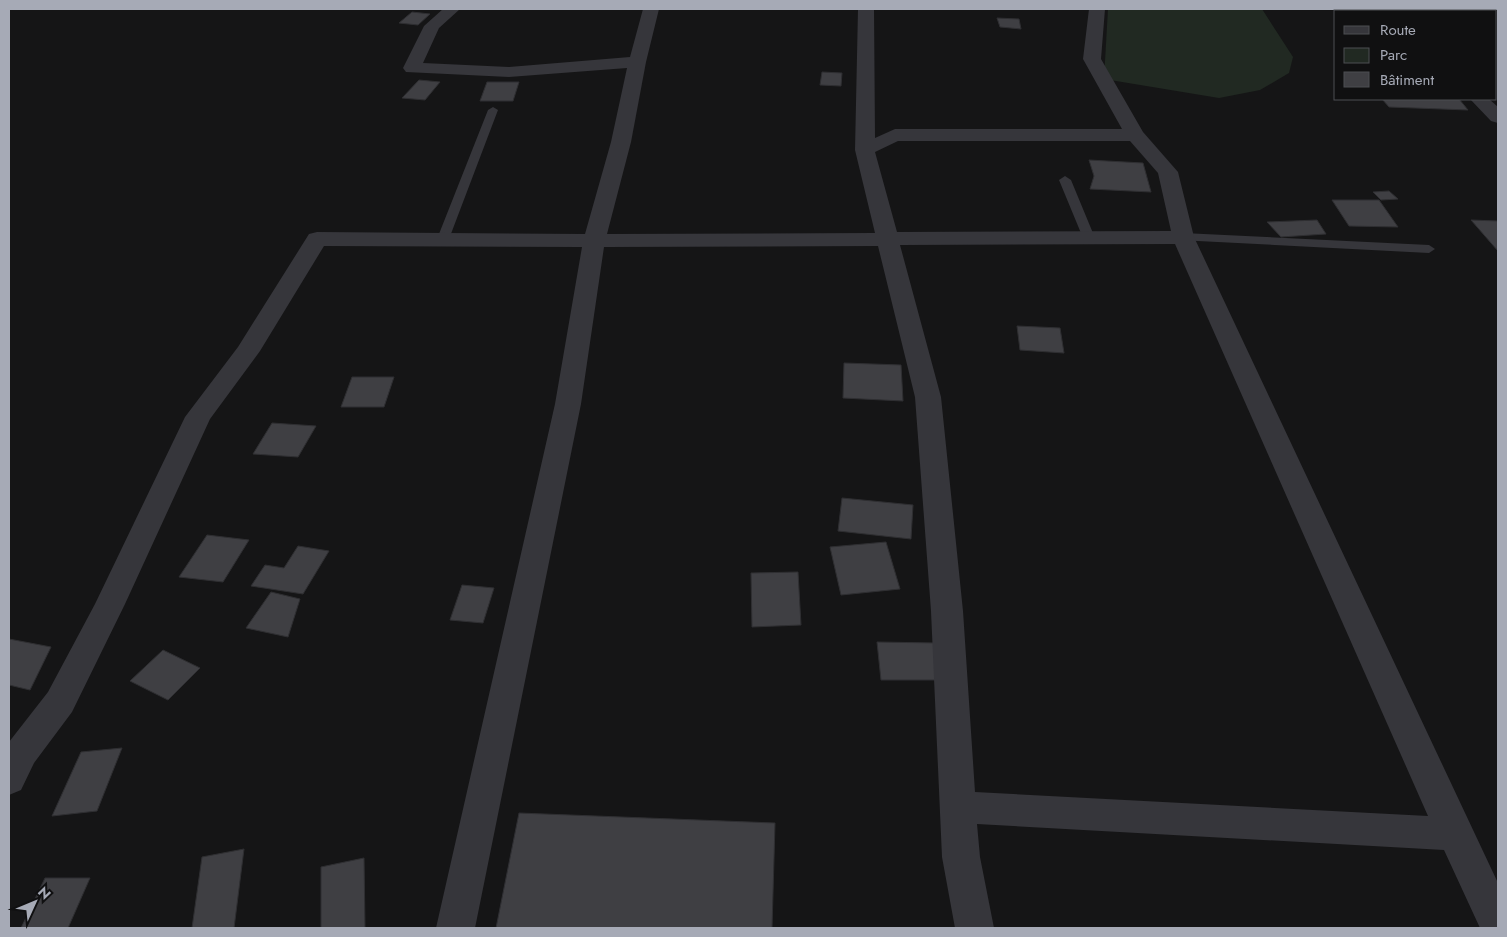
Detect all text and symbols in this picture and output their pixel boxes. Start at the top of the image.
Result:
legend [1334,10,1497,100]
text: Route [1380,19,1416,41]
text: Parc [1380,44,1407,66]
text: Bâtiment [1380,69,1434,91]
north arrow [10,877,60,927]
text: N [33,882,55,904]

